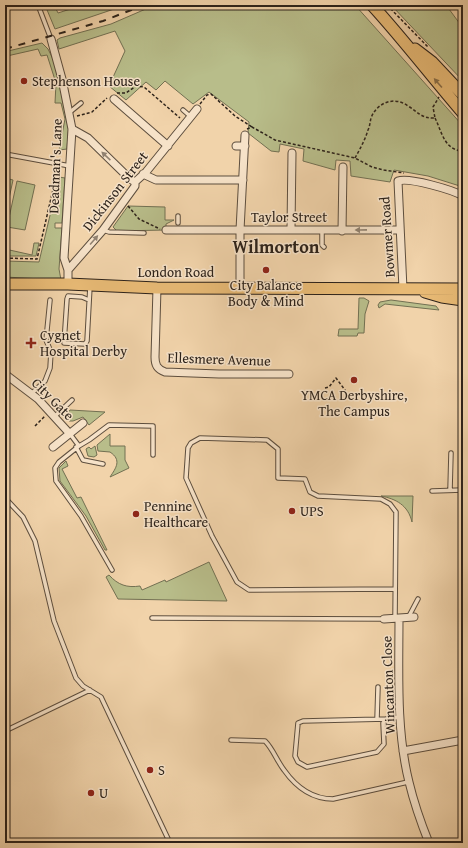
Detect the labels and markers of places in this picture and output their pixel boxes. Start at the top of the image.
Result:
place label: Stephenson House [32,71,140,91]
marker: Stephenson House [19,76,29,86]
marker: City Balance Body & Mind [261,265,271,275]
place label: City Balance Body & Mind [228,275,304,311]
place label: Cygnet Hospital Derby [40,325,127,361]
marker: Cygnet Hospital Derby [25,337,37,349]
marker: YMCA Derbyshire, The Campus [349,375,359,385]
place label: YMCA Derbyshire, The Campus [301,385,407,421]
place label: Pennine Healthcare [144,496,209,532]
place label: UPS [300,501,324,521]
marker: UPS [287,506,297,516]
marker: Pennine Healthcare [131,509,141,519]
place label: S [158,760,165,780]
marker: S [145,765,155,775]
place label: U [99,783,108,803]
marker: U [86,788,96,798]

